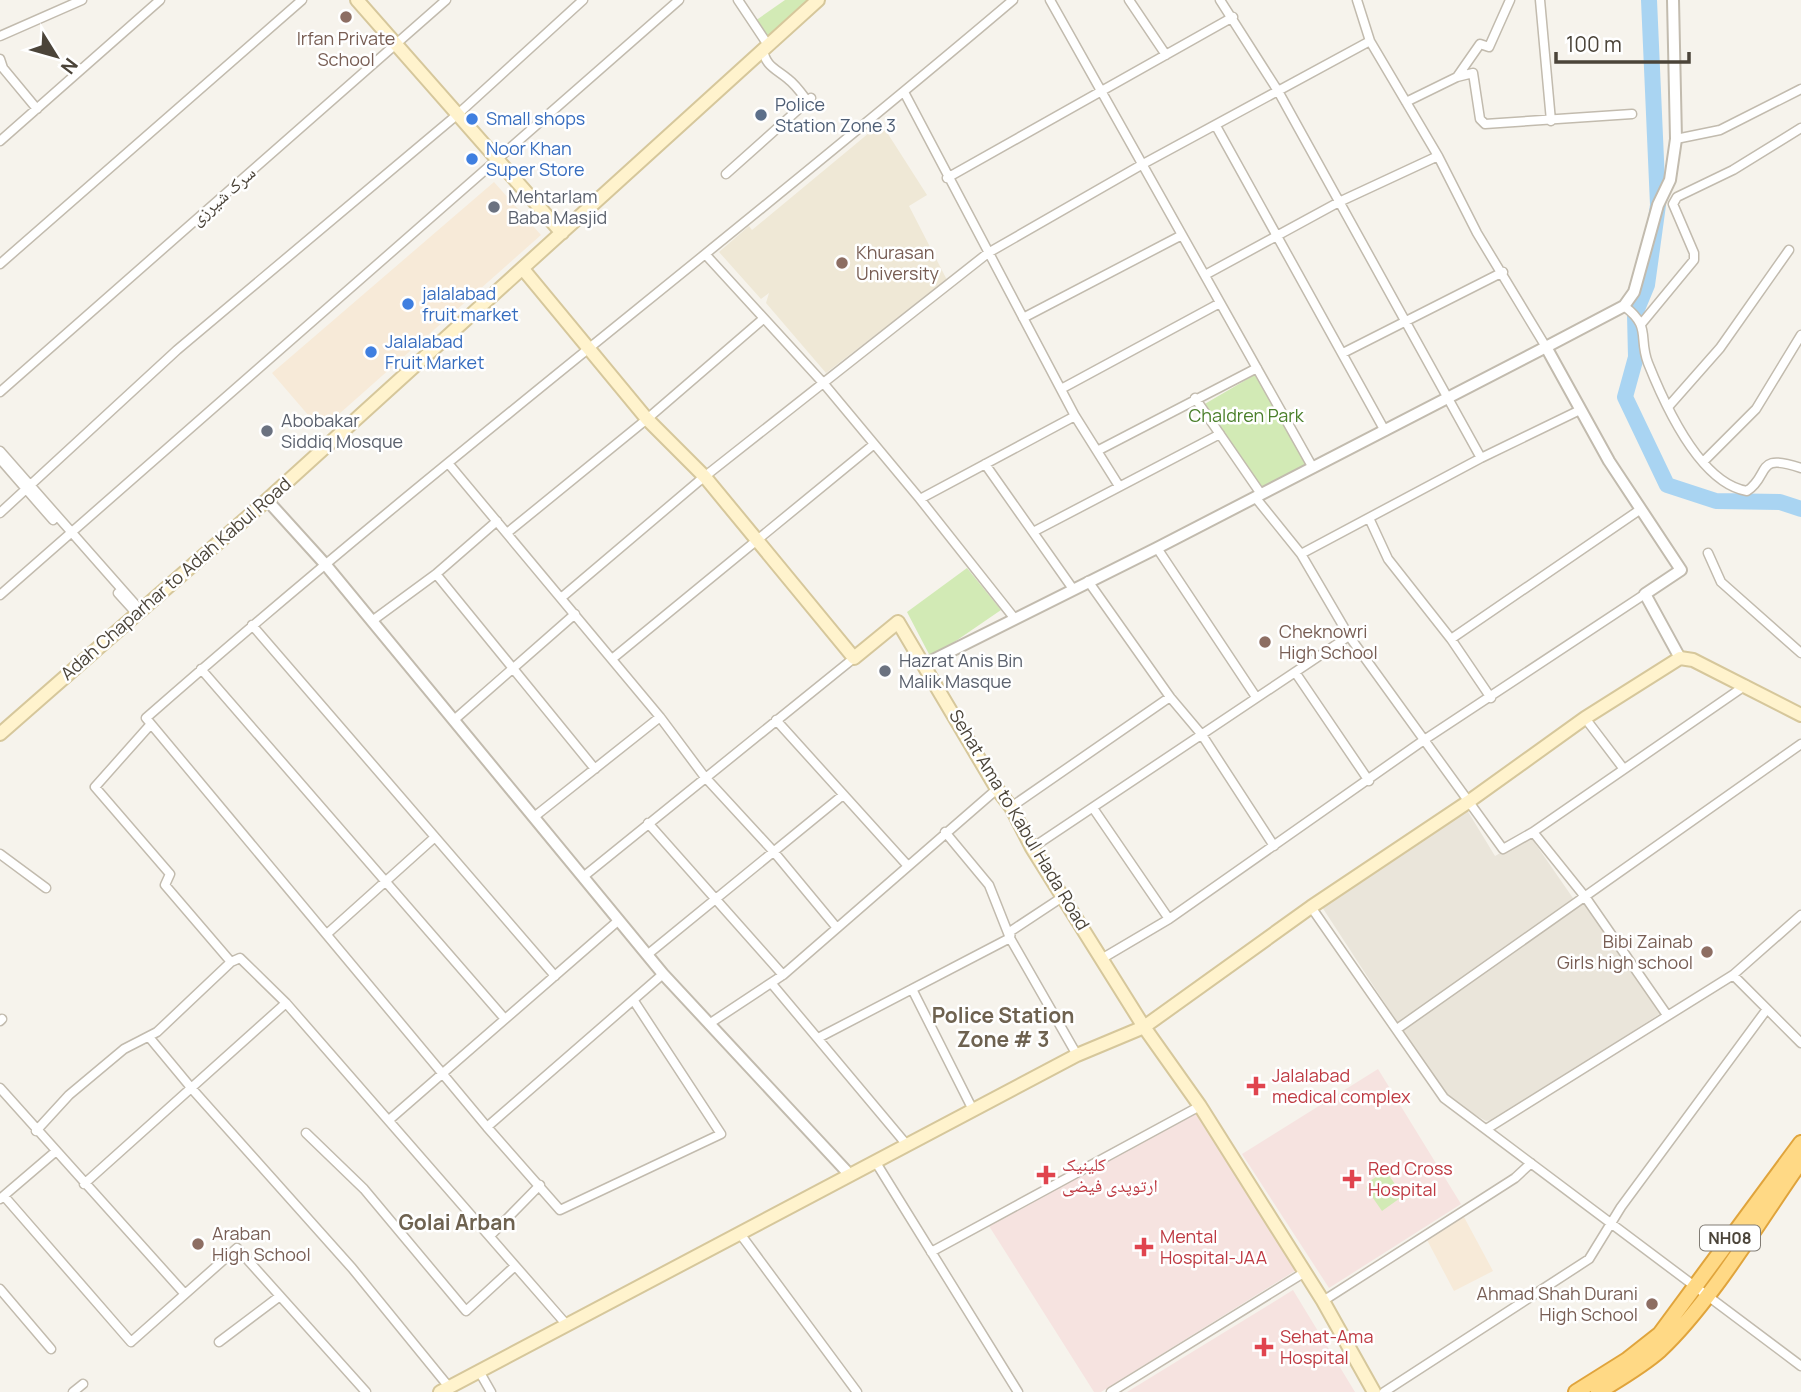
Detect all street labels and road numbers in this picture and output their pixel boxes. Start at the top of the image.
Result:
street label: سرک شیرزی [185,160,260,230]
street label: Adah Chaparhar to Adah Kabul Road [55,471,296,685]
street label: Sehat Ama to Kabul Hada Road [944,705,1095,934]
road number: NH08 [1700,1226,1760,1250]

